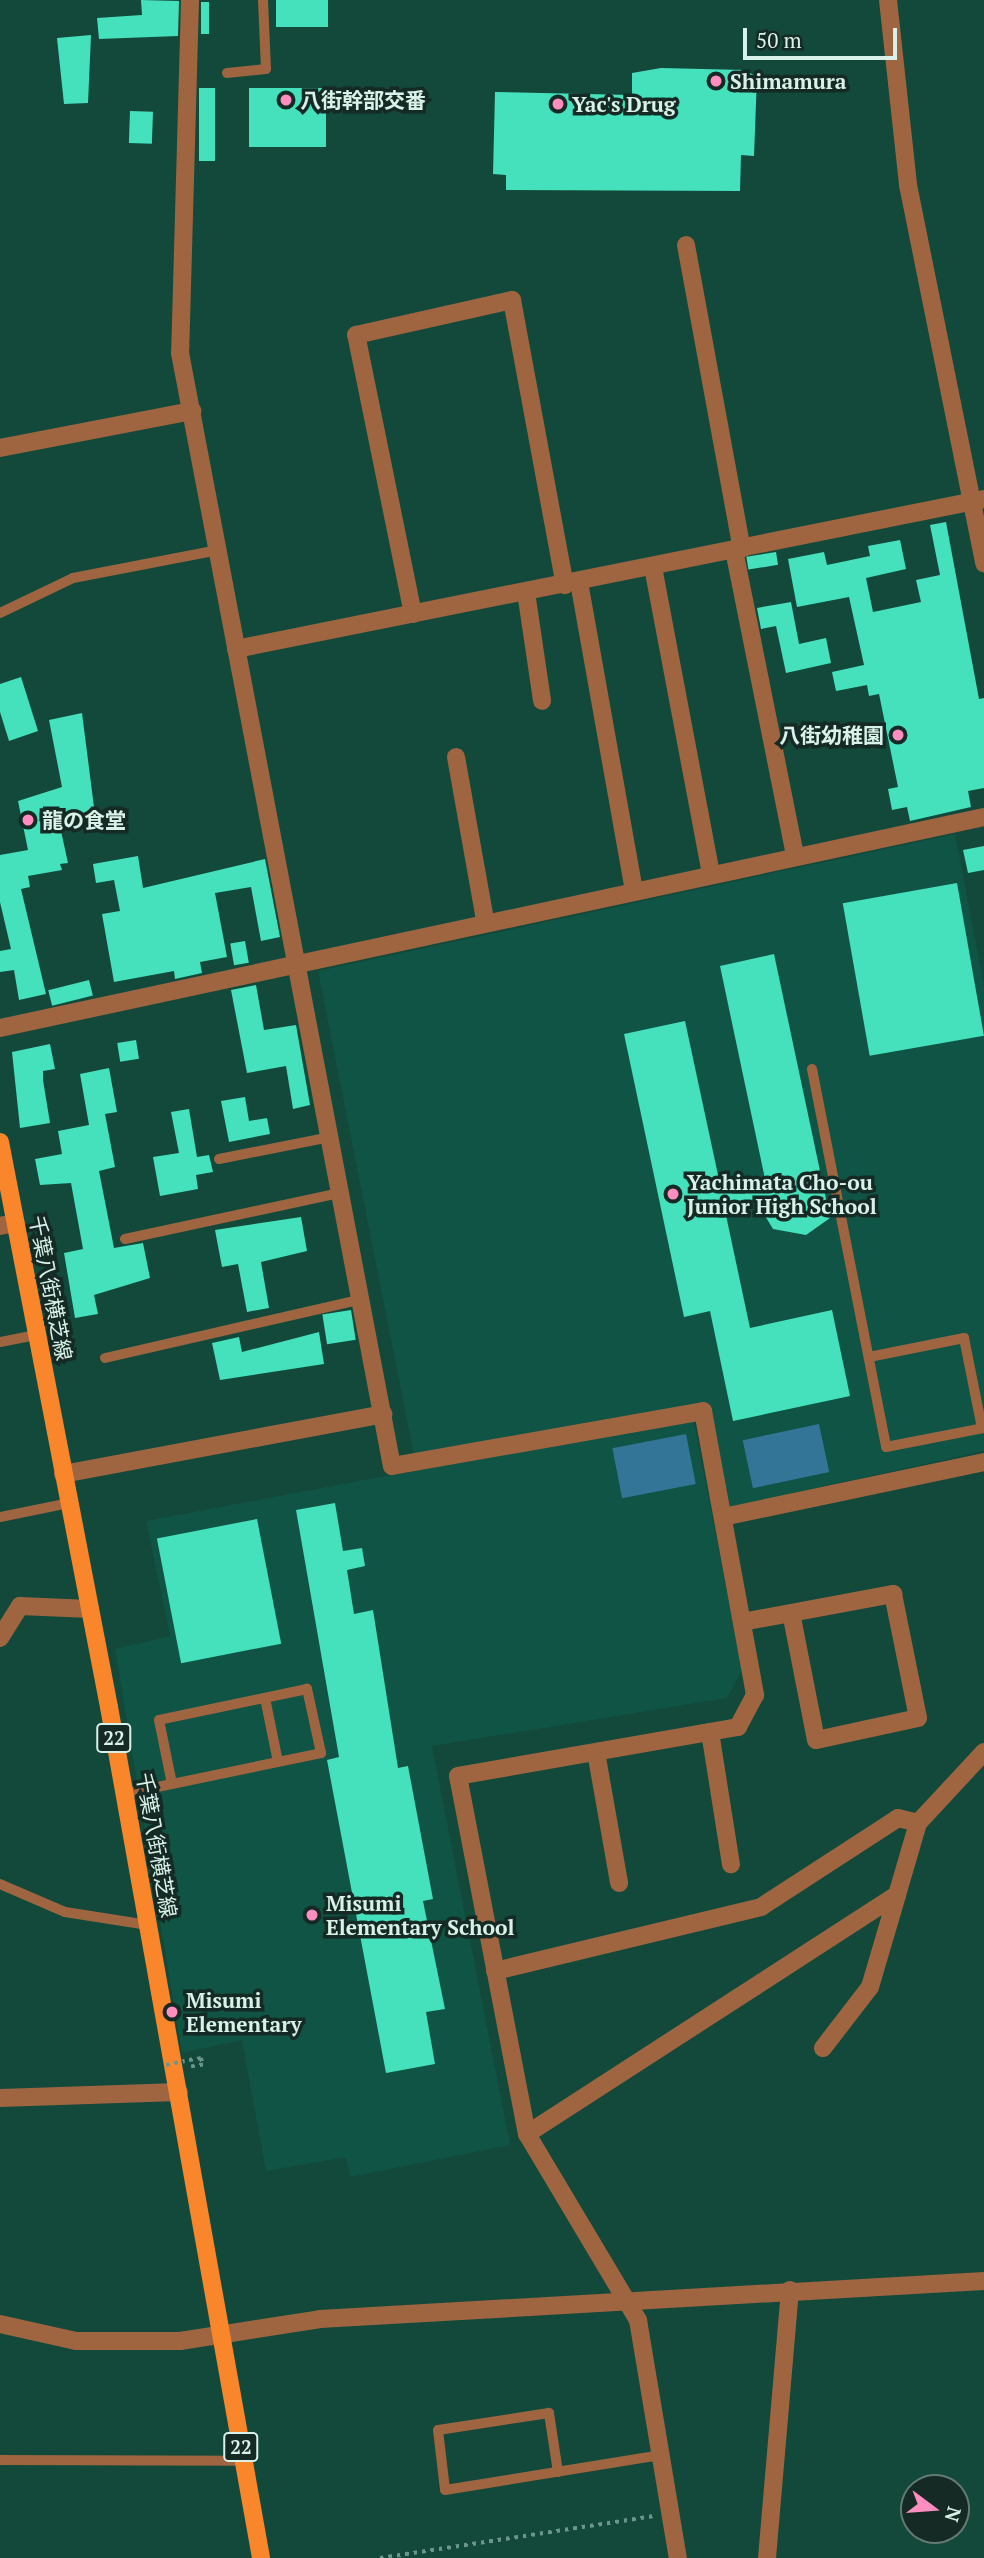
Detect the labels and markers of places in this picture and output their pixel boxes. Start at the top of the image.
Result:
place label: Shimamura [730,68,846,94]
marker: Shimamura [708,73,724,89]
place label: 八街幹部交番 [300,87,426,113]
place label: Yac's Drug [572,91,676,117]
marker: 八街幹部交番 [278,92,294,108]
marker: Yac's Drug [550,96,566,112]
place label: 八街幼稚園 [779,722,884,748]
marker: 八街幼稚園 [890,727,906,743]
place label: 龍の食堂 [42,807,126,833]
marker: 龍の食堂 [20,812,36,828]
place label: Yachimata Cho-ou Junior High School [687,1169,877,1219]
marker: Yachimata Cho-ou Junior High School [665,1186,681,1202]
place label: Misumi Elementary School [326,1890,514,1940]
marker: Misumi Elementary School [304,1907,320,1923]
place label: Misumi Elementary [186,1987,302,2037]
marker: Misumi Elementary [164,2004,180,2020]

